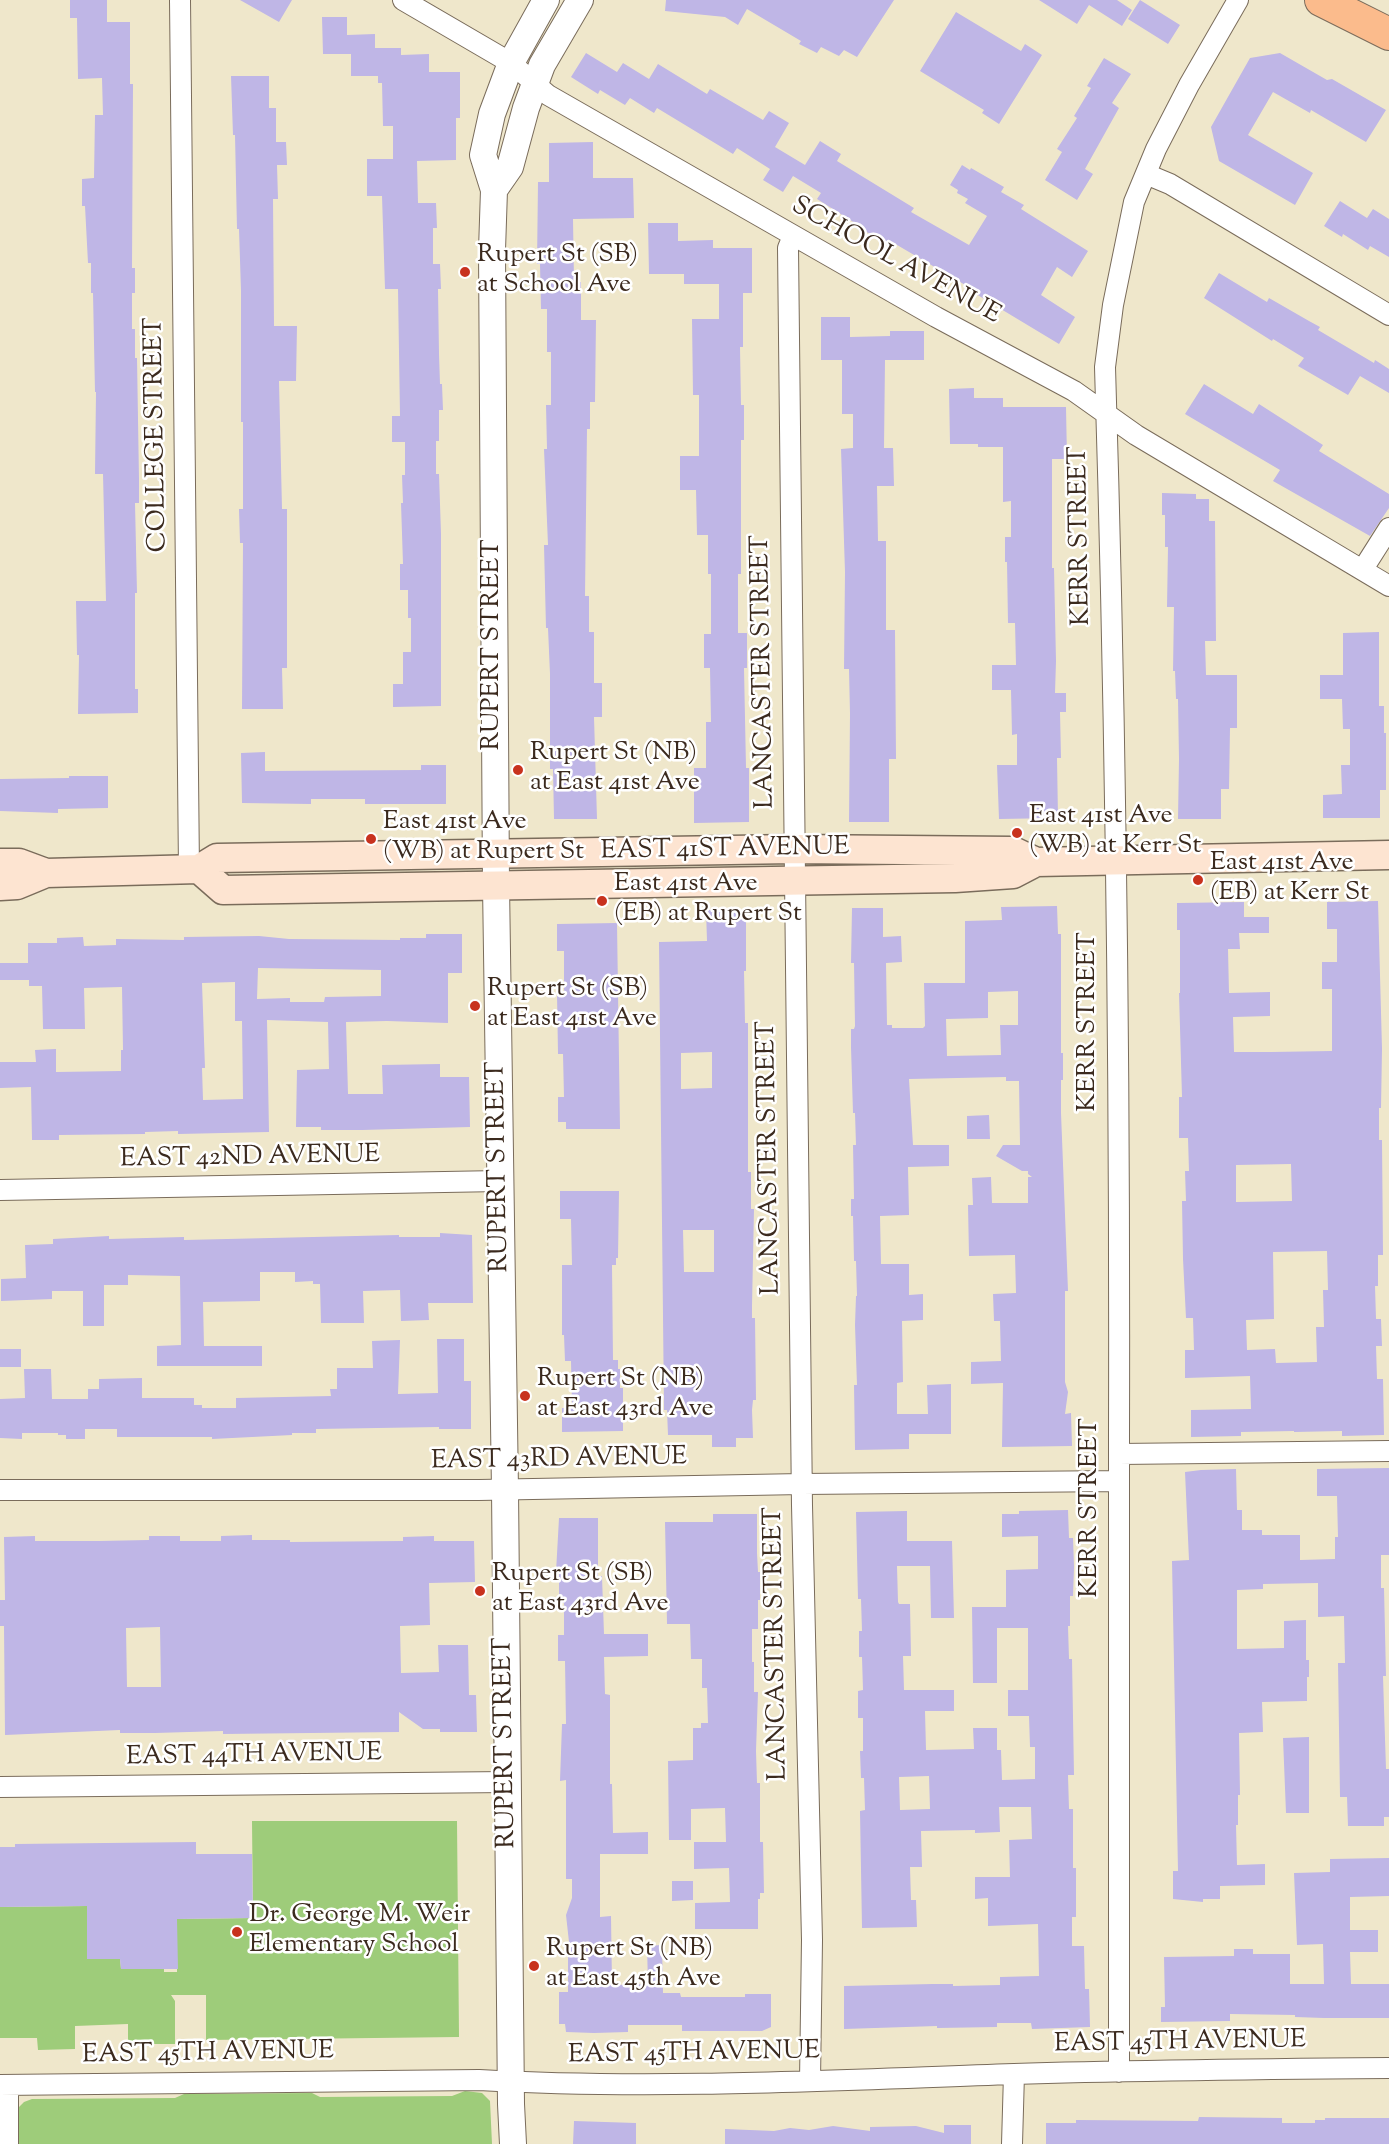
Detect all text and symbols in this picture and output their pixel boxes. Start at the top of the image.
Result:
street label: SCHOOL AVENUE [785,192,1005,332]
place label: Rupert St (SB) at School Ave [477,241,638,302]
marker: Rupert St (SB) at School Ave [458,265,472,279]
street label: COLLEGE STREET [140,317,176,553]
street label: KERR STREET [1065,446,1099,626]
street label: LANCASTER STREET [747,535,783,809]
street label: RUPERT STREET [478,539,510,751]
place label: Rupert St (NB) at East 41st Ave [530,739,700,800]
marker: Rupert St (NB) at East 41st Ave [511,763,525,777]
place label: East 41st Ave (WB) at Kerr St [1029,802,1201,864]
place label: East 41st Ave (WB) at Rupert St [383,808,584,870]
marker: East 41st Ave (WB) at Kerr St [1010,826,1024,840]
marker: East 41st Ave (WB) at Rupert St [364,832,378,846]
street label: EAST 41ST AVENUE [600,833,850,869]
place label: East 41st Ave (EB) at Kerr St [1210,849,1369,910]
place label: East 41st Ave (EB) at Rupert St [614,870,802,932]
marker: East 41st Ave (EB) at Kerr St [1191,873,1205,887]
marker: East 41st Ave (EB) at Rupert St [595,894,609,908]
street label: KERR STREET [1074,932,1106,1112]
place label: Rupert St (SB) at East 41st Ave [487,975,657,1036]
marker: Rupert St (SB) at East 41st Ave [468,999,482,1013]
street label: LANCASTER STREET [753,1021,789,1295]
street label: RUPERT STREET [483,1061,517,1273]
street label: EAST 42ND AVENUE [120,1141,380,1177]
place label: Rupert St (NB) at East 43rd Ave [537,1365,714,1426]
marker: Rupert St (NB) at East 43rd Ave [518,1389,532,1403]
street label: KERR STREET [1076,1418,1108,1598]
street label: EAST 43RD AVENUE [431,1443,687,1479]
street label: LANCASTER STREET [760,1507,796,1781]
place label: Rupert St (SB) at East 43rd Ave [492,1560,669,1622]
marker: Rupert St (SB) at East 43rd Ave [473,1584,487,1598]
street label: RUPERT STREET [490,1637,524,1849]
street label: EAST 44TH AVENUE [126,1739,382,1775]
place label: Dr. George M. Weir Elementary School [249,1901,470,1962]
marker: Dr. George M. Weir Elementary School [230,1925,244,1939]
place label: Rupert St (NB) at East 45th Ave [546,1935,721,1996]
marker: Rupert St (NB) at East 45th Ave [527,1959,541,1973]
street label: EAST 45TH AVENUE [1054,2026,1306,2062]
street label: EAST 45TH AVENUE [82,2037,334,2073]
street label: EAST 45TH AVENUE [568,2037,820,2073]

